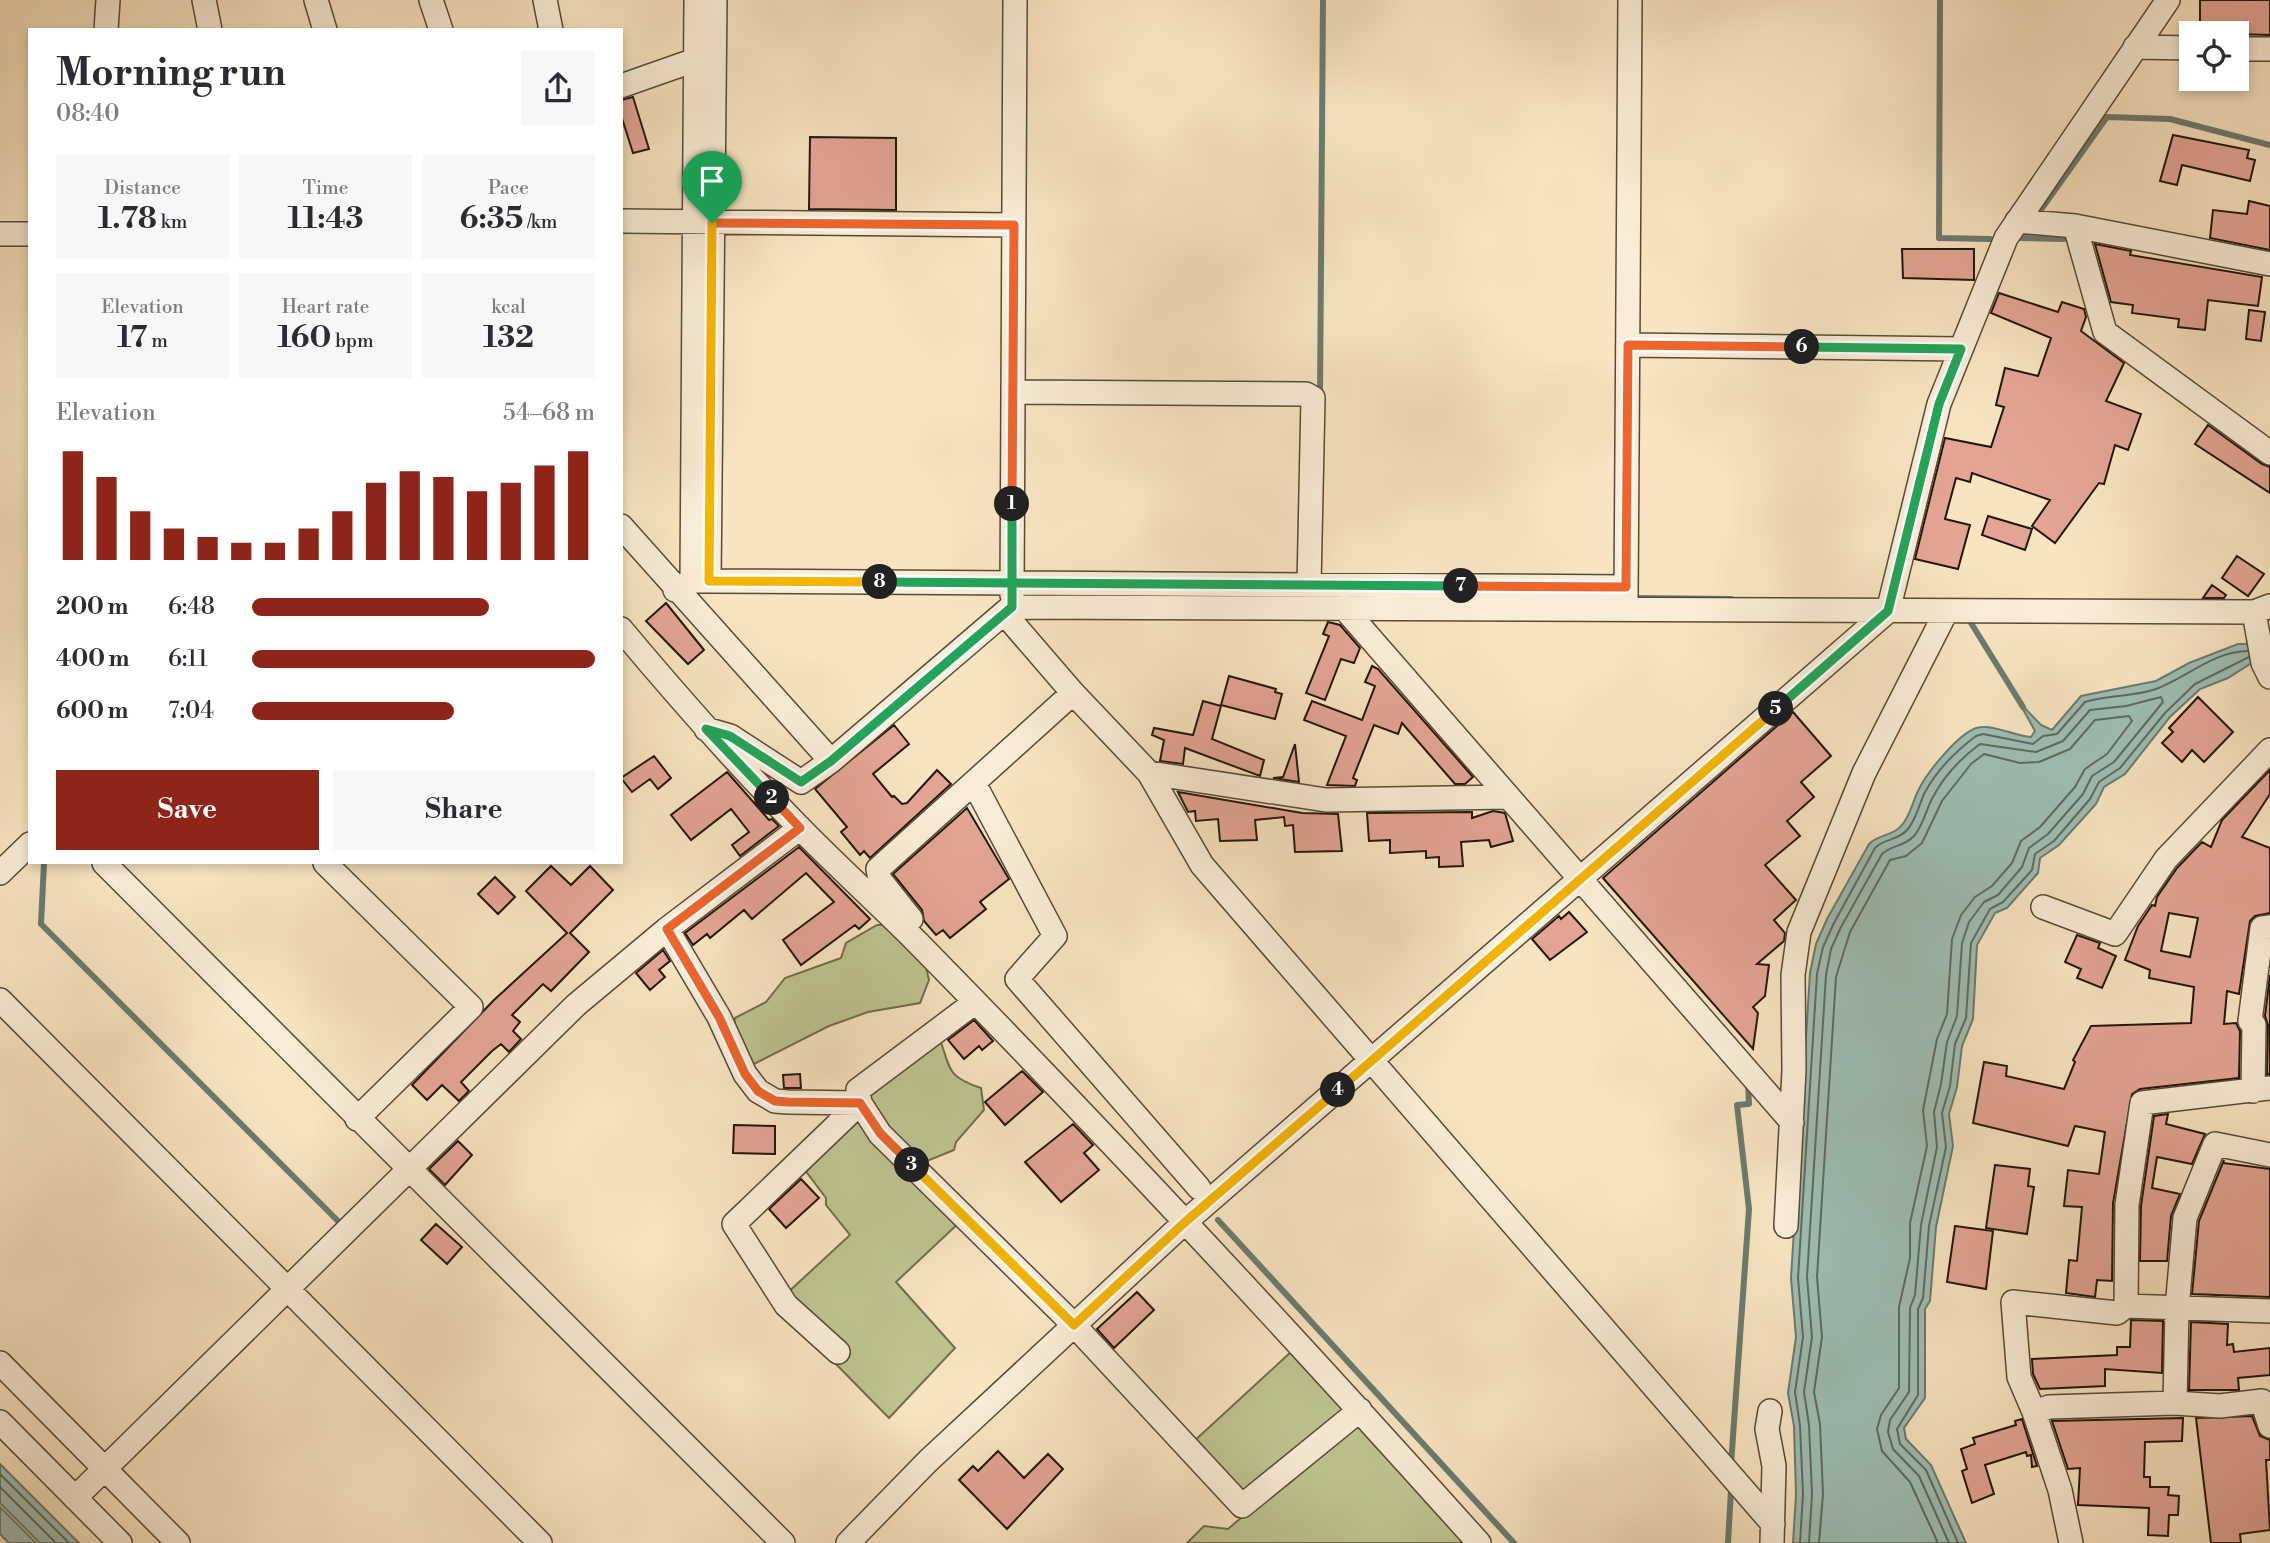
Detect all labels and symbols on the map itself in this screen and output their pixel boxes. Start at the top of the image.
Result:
pin [682,151,742,223]
pin: 6 [1784,330,1820,364]
pin: 1 [995,486,1030,522]
pin: 8 [862,564,898,600]
pin: 7 [1444,568,1478,604]
pin: 5 [1758,692,1794,726]
pin: 2 [754,780,790,816]
pin: 4 [1320,1072,1356,1108]
pin: 3 [894,1148,930,1182]

